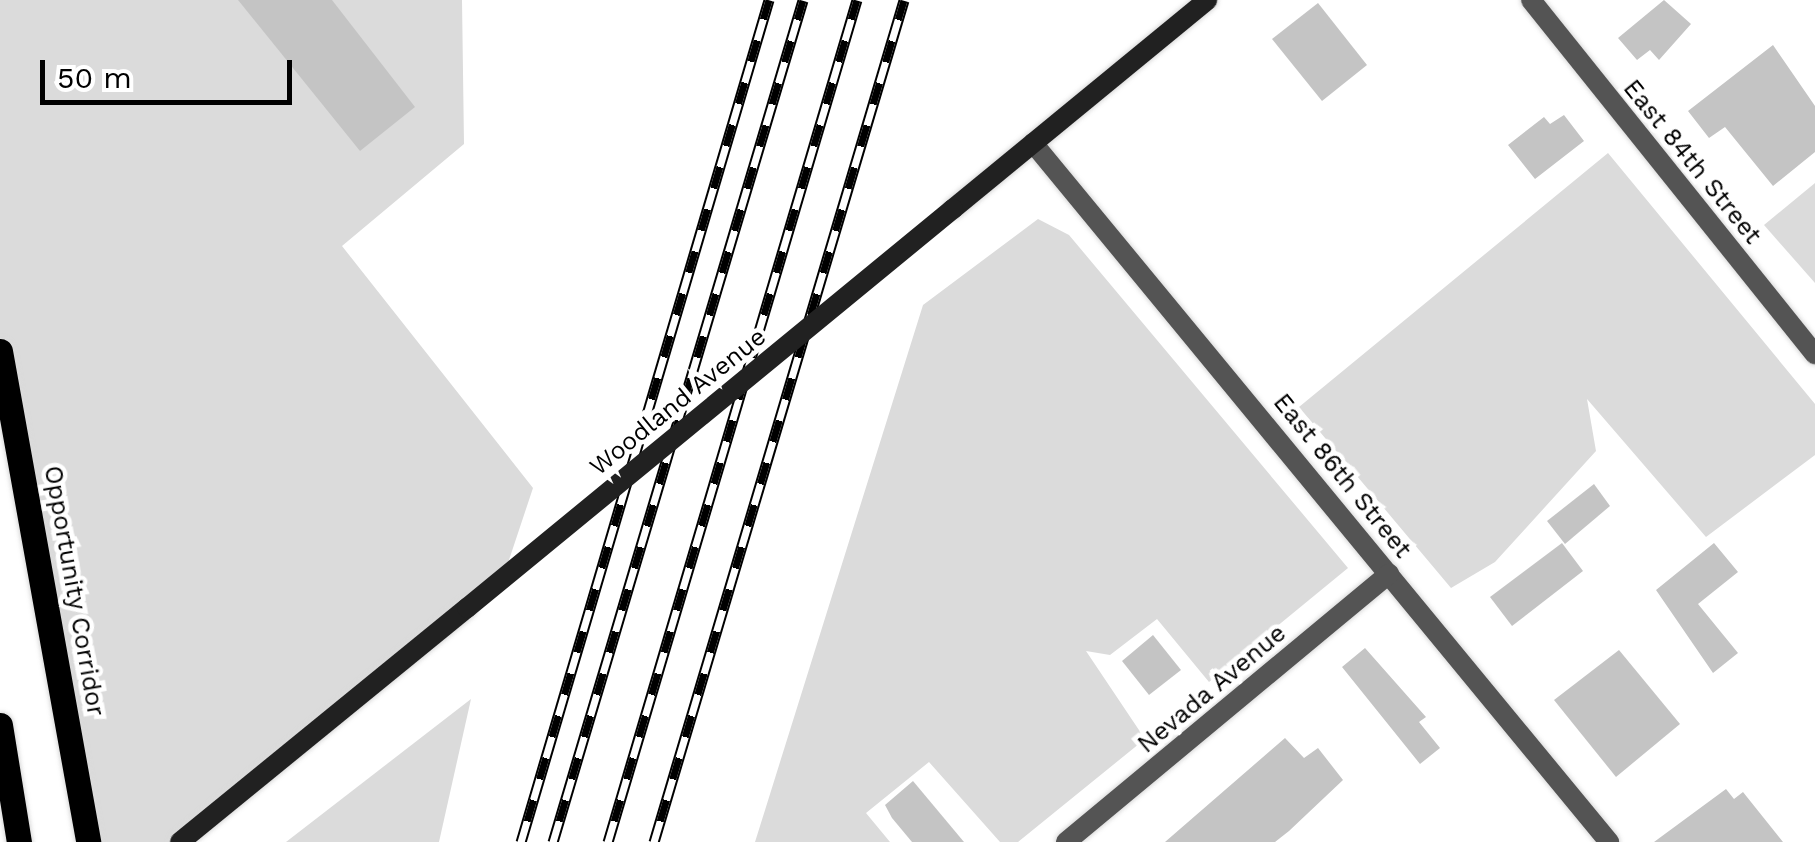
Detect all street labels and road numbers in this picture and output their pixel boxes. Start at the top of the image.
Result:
street label: East 84th Street [1617,74,1767,250]
street label: Woodland Avenue [584,322,772,482]
street label: East 86th Street [1267,388,1417,564]
street label: Opportunity Corridor [37,463,111,719]
street label: Nevada Avenue [1131,618,1293,760]

